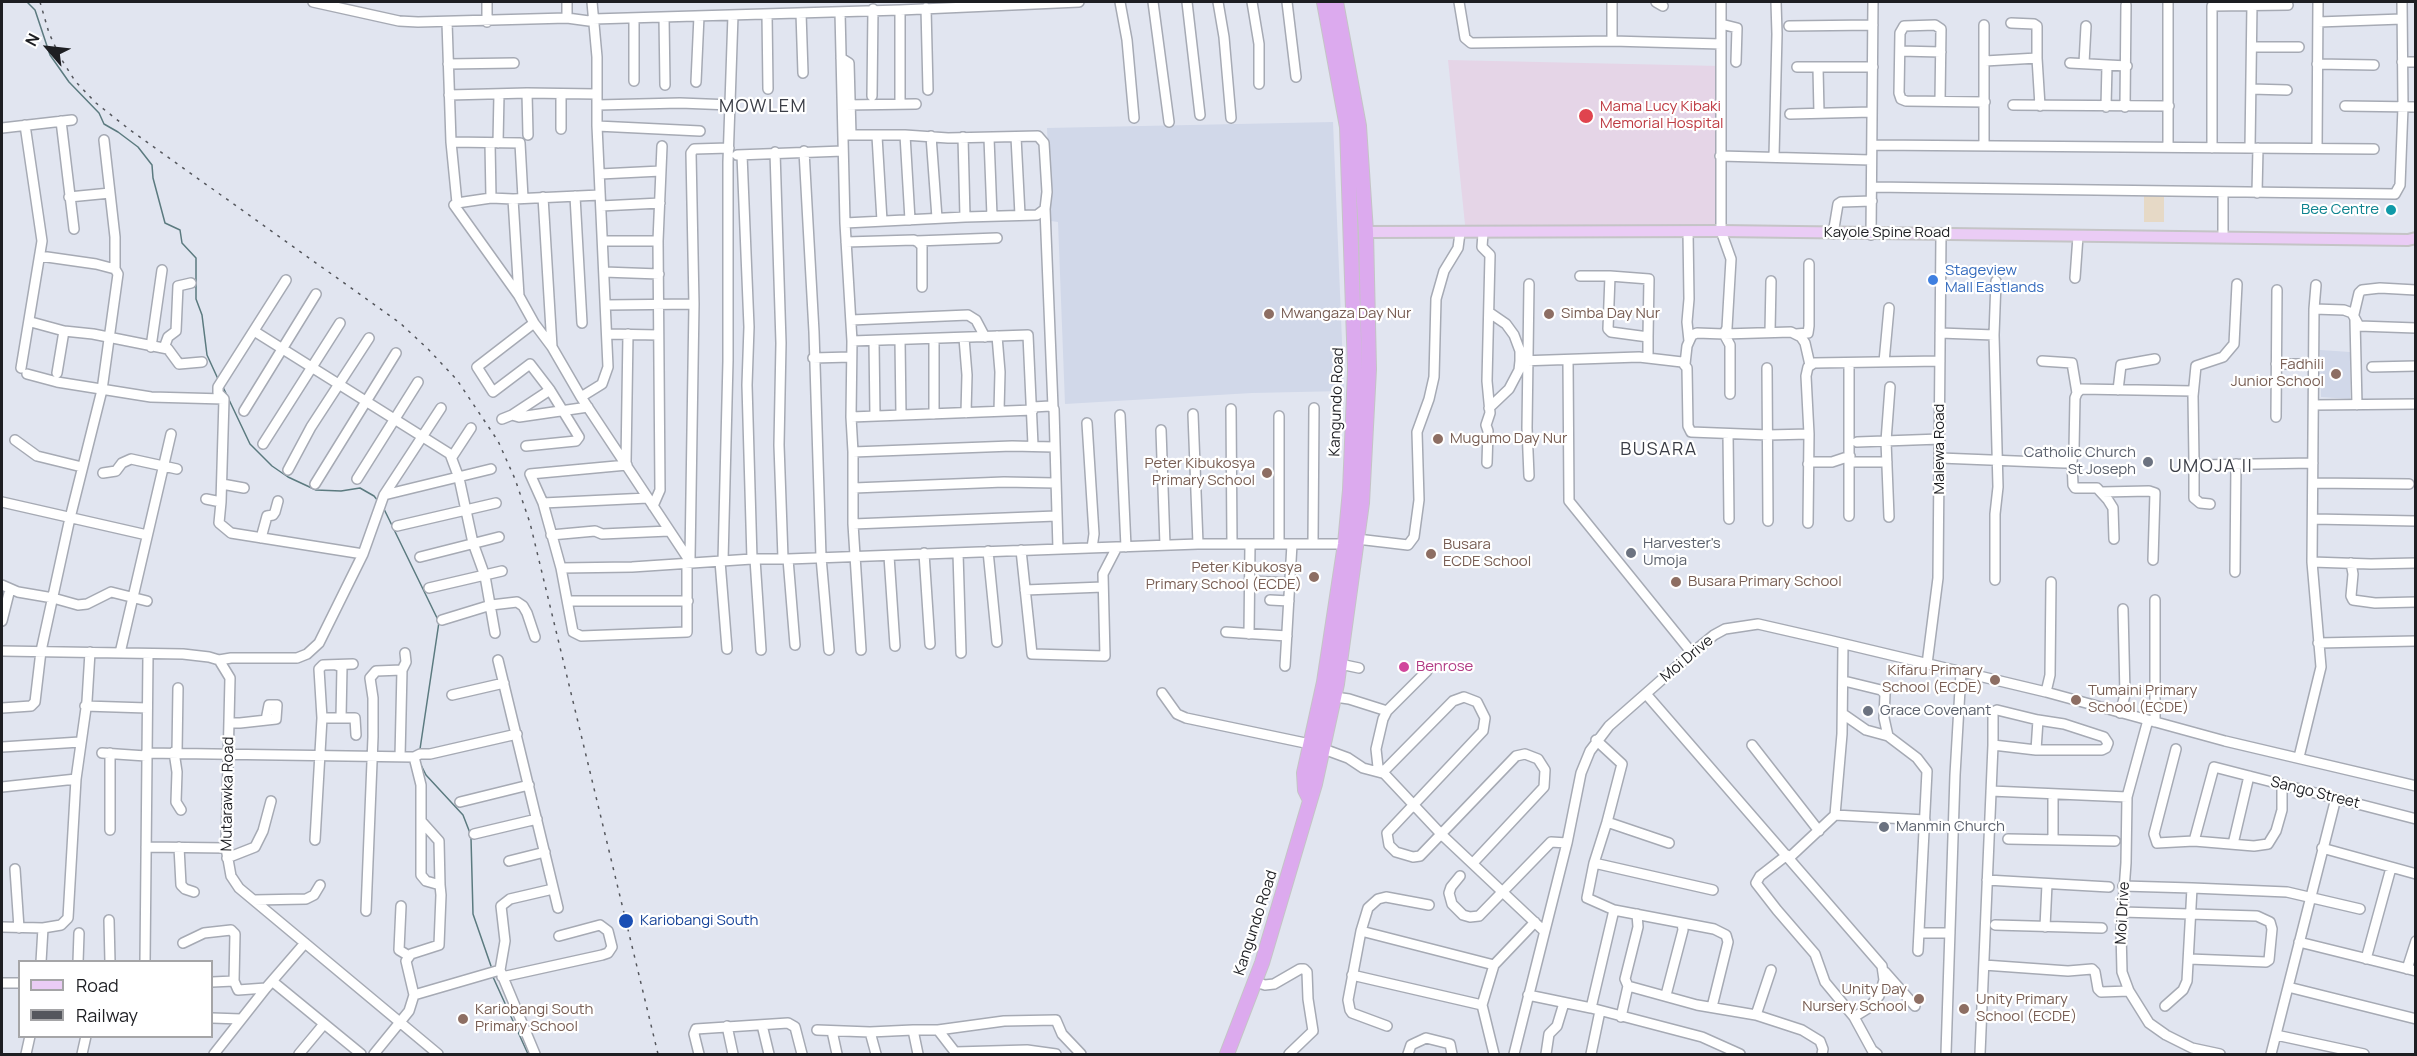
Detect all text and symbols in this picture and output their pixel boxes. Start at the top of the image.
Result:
north arrow [18,18,78,78]
text: N [20,29,45,50]
district label: MOWLEM [719,96,807,118]
place label: Mama Lucy Kibaki Memorial Hospital [1600,98,1724,133]
marker: Mama Lucy Kibaki Memorial Hospital [1577,107,1595,125]
place label: Bee Centre [2301,201,2379,219]
marker: Bee Centre [2384,203,2398,217]
street label: Kayole Spine Road [1824,224,1950,242]
place label: Stageview Mall Eastlands [1945,262,2044,297]
marker: Stageview Mall Eastlands [1926,273,1940,287]
place label: Mwangaza Day Nur [1281,305,1411,323]
place label: Simba Day Nur [1561,305,1660,323]
marker: Mwangaza Day Nur [1262,307,1276,321]
marker: Simba Day Nur [1542,307,1556,321]
street label: Kangundo Road [1326,347,1348,457]
place label: Fadhili Junior School [2231,356,2324,391]
marker: Fadhili Junior School [2329,367,2343,381]
street label: Malewa Road [1931,404,1949,494]
place label: Mugumo Day Nur [1450,430,1567,448]
marker: Mugumo Day Nur [1431,432,1445,446]
district label: BUSARA [1620,439,1698,461]
place label: Catholic Church St Joseph [2024,444,2136,479]
place label: Peter Kibukosya Primary School [1145,455,1255,490]
marker: Catholic Church St Joseph [2141,455,2155,469]
district label: UMOJA II [2169,456,2253,478]
marker: Peter Kibukosya Primary School [1260,466,1274,480]
place label: Harvester's Umoja [1643,535,1721,570]
place label: Busara ECDE School [1443,536,1531,571]
marker: Harvester's Umoja [1624,546,1638,560]
marker: Busara ECDE School [1424,547,1438,561]
place label: Peter Kibukosya Primary School (ECDE) [1146,559,1302,594]
marker: Peter Kibukosya Primary School (ECDE) [1307,570,1321,584]
place label: Busara Primary School [1688,573,1842,591]
marker: Busara Primary School [1669,575,1683,589]
street label: Moi Drive [1657,632,1717,686]
place label: Benrose [1416,658,1473,676]
marker: Benrose [1397,660,1411,674]
place label: Kifaru Primary School (ECDE) [1882,662,1983,697]
marker: Kifaru Primary School (ECDE) [1988,673,2002,687]
place label: Tumaini Primary School (ECDE) [2088,682,2197,717]
marker: Tumaini Primary School (ECDE) [2069,693,2083,707]
place label: Grace Covenant [1880,702,1991,720]
marker: Grace Covenant [1861,704,1875,718]
street label: Mutarawka Road [218,736,238,852]
street label: Sango Street [2269,773,2361,813]
place label: Manmin Church [1896,818,2005,836]
marker: Manmin Church [1877,820,1891,834]
street label: Kangundo Road [1231,868,1281,978]
street label: Moi Drive [2112,881,2134,945]
marker: Kariobangi South [617,912,635,930]
place label: Kariobangi South [640,912,758,930]
legend [18,960,213,1038]
text: Road [76,973,119,997]
place label: Unity Day Nursery School [1802,981,1907,1016]
place label: Unity Primary School (ECDE) [1976,991,2077,1026]
marker: Unity Day Nursery School [1912,992,1926,1006]
place label: Kariobangi South Primary School [475,1001,593,1036]
marker: Unity Primary School (ECDE) [1957,1002,1971,1016]
text: Railway [76,1003,138,1027]
marker: Kariobangi South Primary School [456,1012,470,1026]

